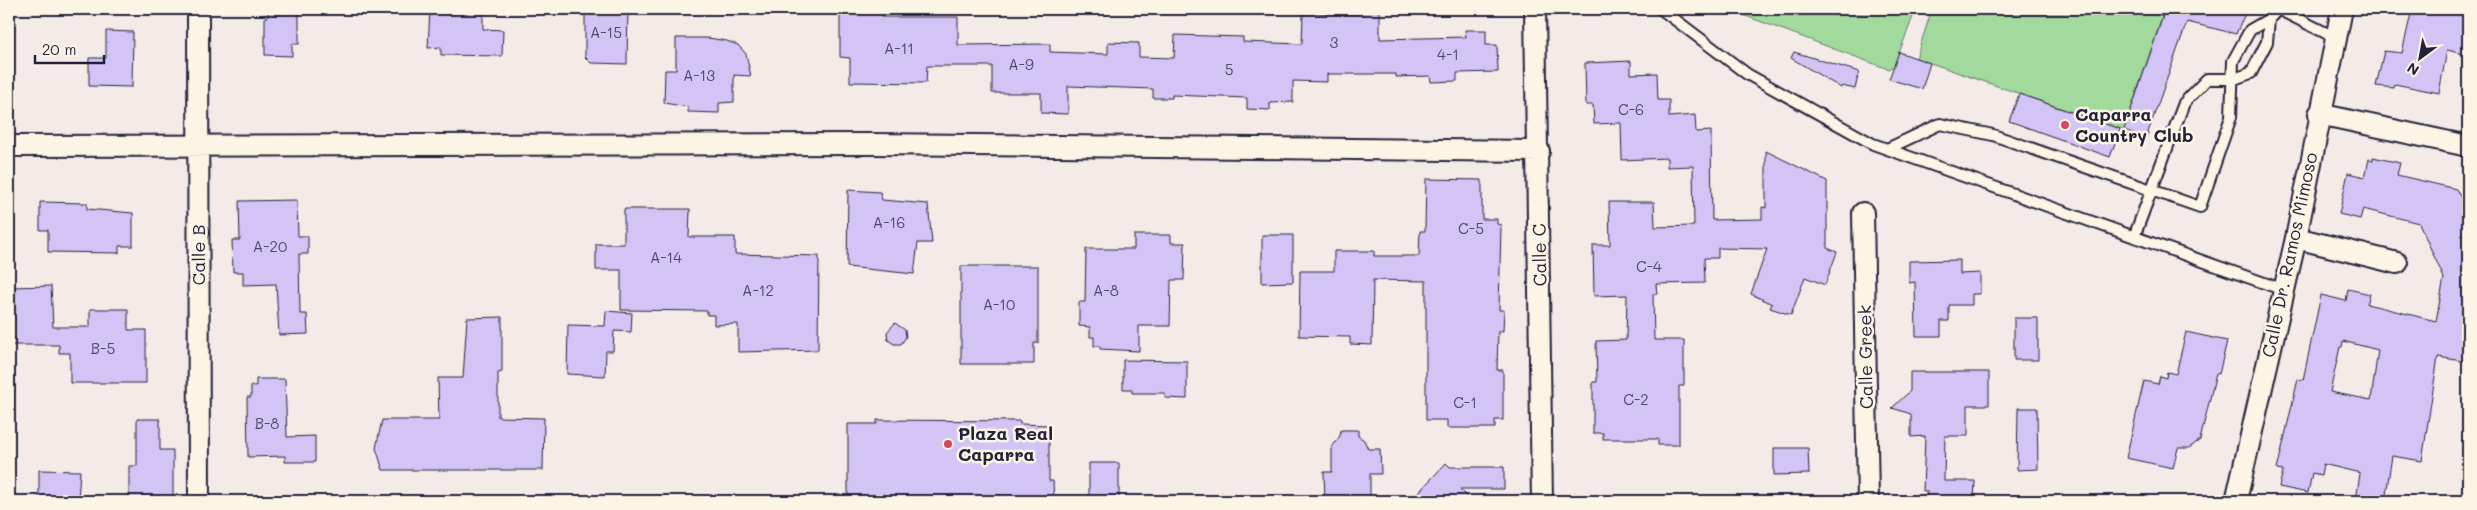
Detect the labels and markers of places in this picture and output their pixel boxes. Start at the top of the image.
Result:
place label: Caparra Country Club [2075,102,2194,147]
marker: Caparra Country Club [2059,119,2071,131]
place label: Plaza Real Caparra [958,421,1053,466]
marker: Plaza Real Caparra [942,438,954,450]

